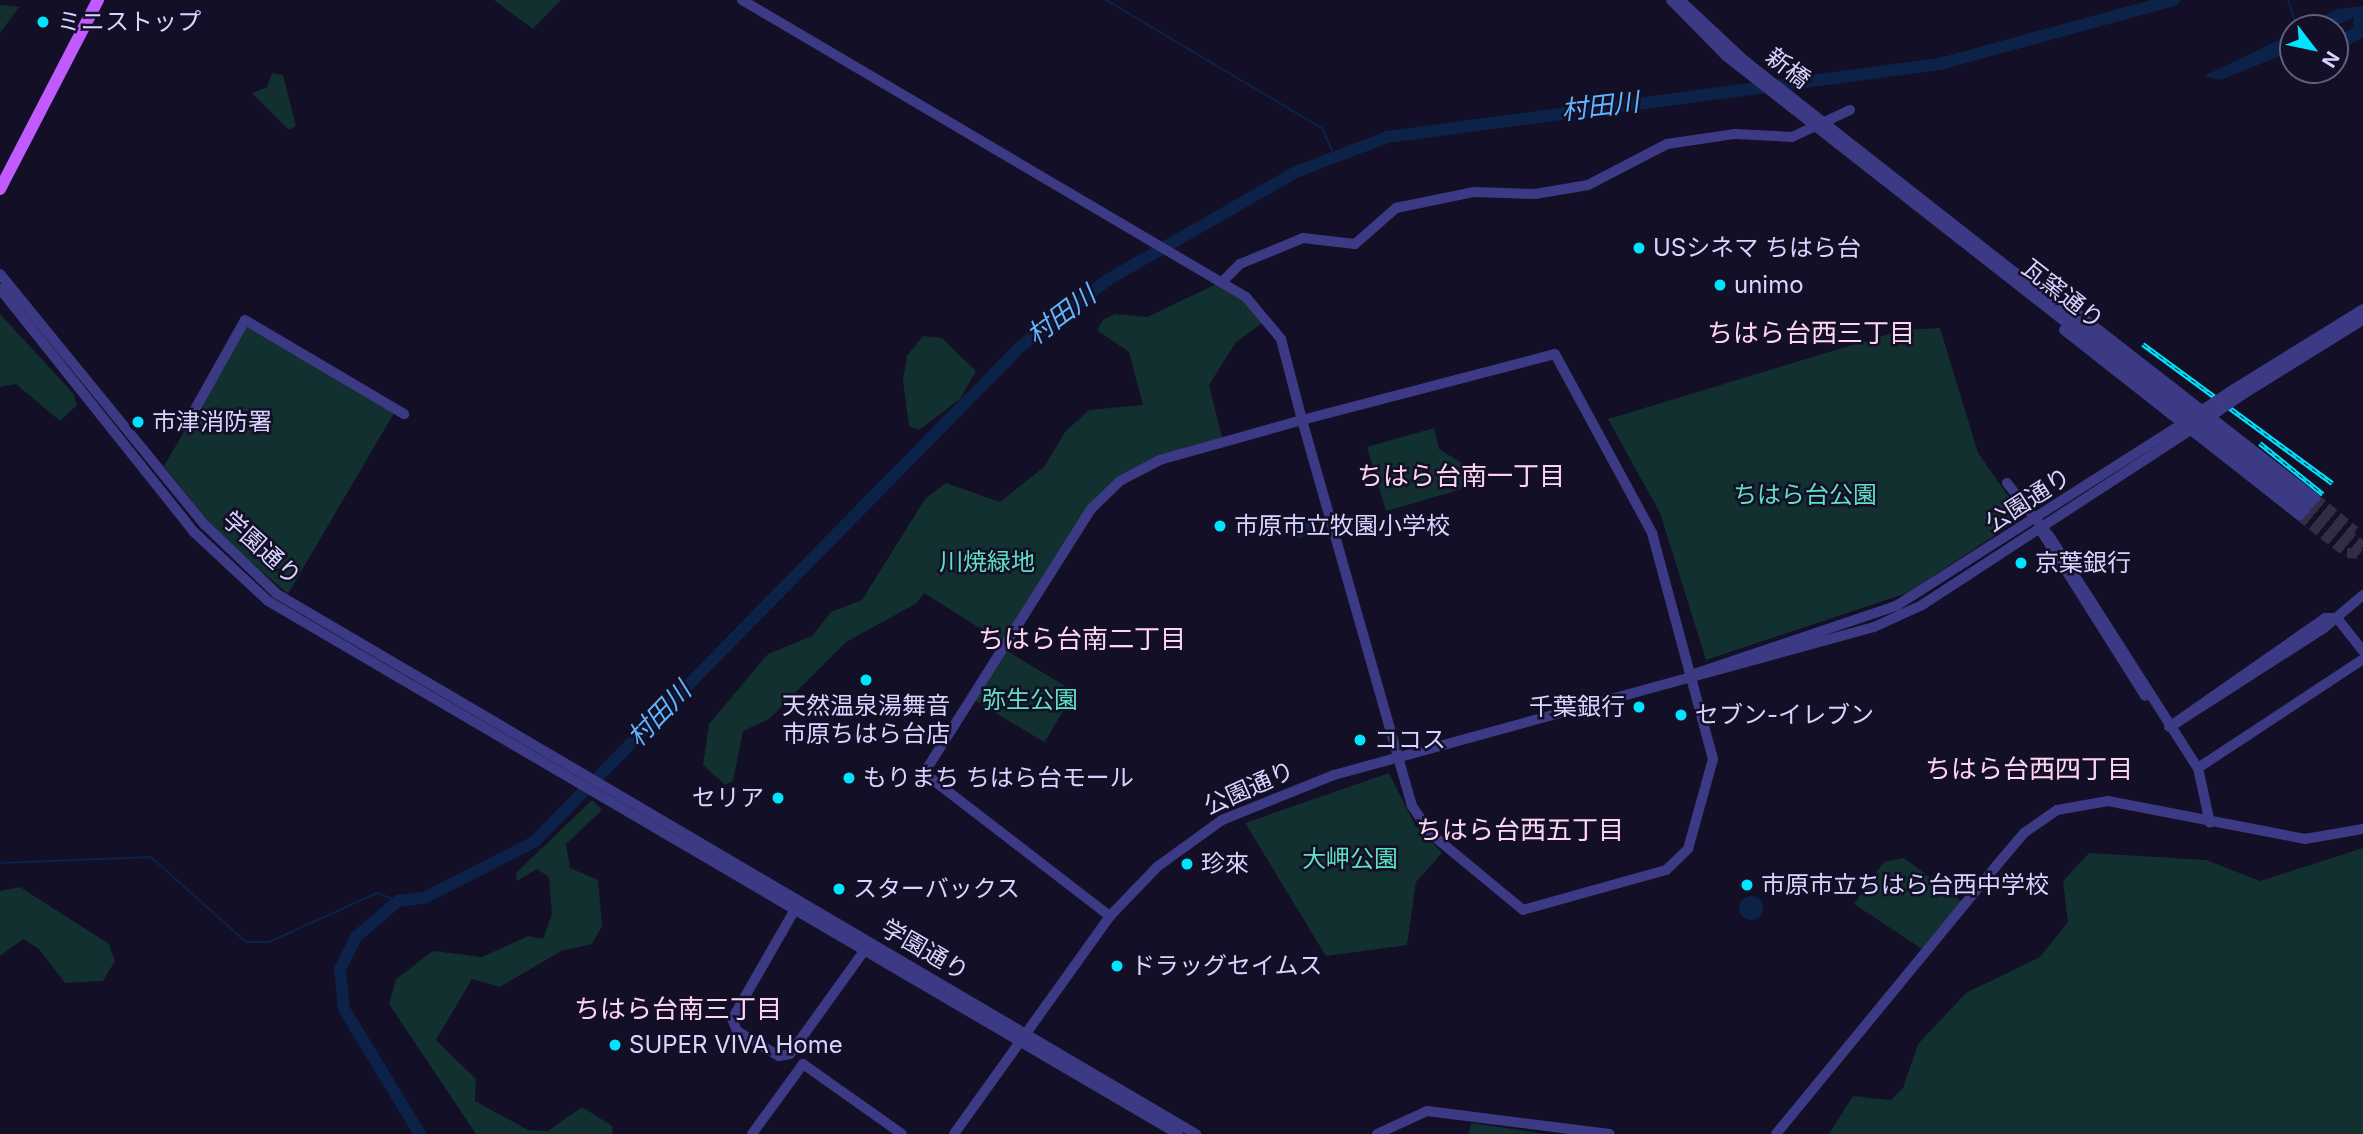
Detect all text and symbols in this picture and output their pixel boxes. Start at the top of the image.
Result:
place label: ミニストップ [57,8,201,36]
marker: ミニストップ [35,14,51,30]
north arrow [2279,14,2349,84]
street label: 新橋 [1760,42,1816,94]
text: N [2317,47,2344,72]
water label: 村田川 [1559,86,1641,126]
place label: USシネマ ちはら台 [1653,234,1861,262]
marker: USシネマ ちはら台 [1631,240,1647,256]
street label: 瓦窯通り [2016,253,2110,335]
place label: unimo [1734,271,1804,299]
marker: unimo [1712,277,1728,293]
water label: 村田川 [1020,279,1102,351]
district label: ちはら台西三丁目 [1707,317,1915,349]
place label: 市津消防署 [152,408,272,436]
marker: 市津消防署 [130,414,146,430]
district label: ちはら台南一丁目 [1357,460,1565,492]
street label: 公園通り [1980,462,2076,538]
park label: ちはら台公園 [1733,481,1877,509]
street label: 学園通り [217,505,307,591]
place label: 市原市立牧園小学校 [1234,512,1450,540]
marker: 市原市立牧園小学校 [1212,518,1228,534]
park label: 川焼緑地 [939,548,1035,576]
place label: 京葉銀行 [2035,549,2131,577]
marker: 京葉銀行 [2013,555,2029,571]
district label: ちはら台南二丁目 [978,623,1186,655]
marker: 天然温泉湯舞音 市原ちはら台店 [858,672,874,688]
water label: 村田川 [621,675,697,753]
park label: 弥生公園 [982,686,1078,714]
place label: 天然温泉湯舞音 市原ちはら台店 [782,692,950,748]
place label: 千葉銀行 [1529,693,1625,721]
marker: 千葉銀行 [1631,699,1647,715]
place label: セブン-イレブン [1695,701,1874,729]
marker: セブン-イレブン [1673,707,1689,723]
place label: ココス [1374,726,1446,754]
marker: ココス [1352,732,1368,748]
district label: ちはら台西四丁目 [1925,753,2133,785]
street label: 公園通り [1199,755,1299,821]
place label: もりまち ちはら台モール [863,764,1134,792]
marker: もりまち ちはら台モール [841,770,857,786]
place label: セリア [692,784,764,812]
marker: セリア [770,790,786,806]
district label: ちはら台西五丁目 [1416,814,1624,846]
park label: 大岬公園 [1302,845,1398,873]
place label: 珍來 [1201,850,1249,878]
marker: 珍來 [1179,856,1195,872]
place label: 市原市立ちはら台西中学校 [1761,871,2049,899]
place label: スターバックス [853,875,1021,903]
marker: 市原市立ちはら台西中学校 [1739,877,1755,893]
marker: スターバックス [831,881,847,897]
street label: 学園通り [876,914,974,986]
place label: ドラッグセイムス [1131,952,1323,980]
marker: ドラッグセイムス [1109,958,1125,974]
district label: ちはら台南三丁目 [574,993,782,1025]
place label: SUPER VIVA Home [629,1031,843,1059]
marker: SUPER VIVA Home [607,1037,623,1053]

